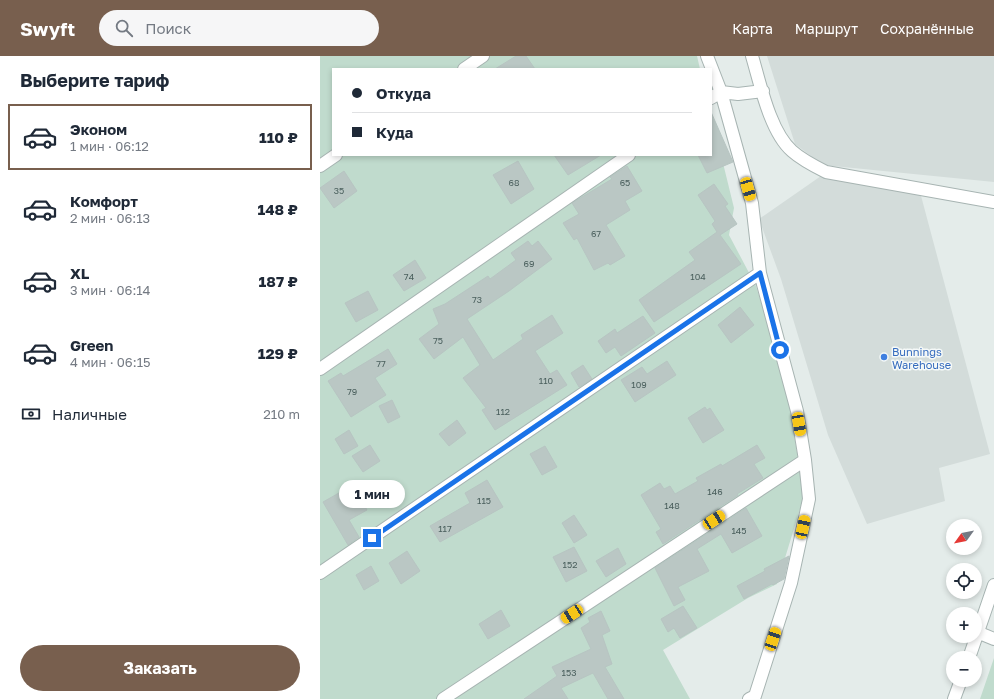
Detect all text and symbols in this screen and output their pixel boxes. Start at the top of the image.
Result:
search box [99,10,379,46]
text: Swyft [20,17,75,40]
icon: search [113,17,135,39]
text: Поиск [145,19,191,37]
text: Карта [732,20,773,37]
text: Маршрут [795,20,858,37]
text: Сохранённые [880,20,974,37]
text: Выберите тариф [20,69,169,91]
text: Откуда [376,84,431,102]
icon: car [22,119,58,155]
text: Эконом [70,120,127,138]
text: Куда [376,123,413,141]
text: 110 ₽ [259,128,298,146]
text: 1 мин · 06:12 [70,138,149,154]
car [739,176,757,202]
house number: 68 [509,177,519,188]
house number: 65 [620,177,630,188]
house number: 35 [334,185,344,196]
icon: car [22,191,58,227]
text: Комфорт [70,192,138,210]
text: 148 ₽ [257,200,298,218]
text: 2 мин · 06:13 [70,210,150,226]
house number: 67 [591,228,601,239]
house number: 69 [524,258,534,269]
icon: car [22,263,58,299]
text: XL [70,264,89,282]
house number: 74 [404,271,415,282]
house number: 104 [690,271,706,282]
text: 187 ₽ [259,272,298,290]
text: 3 мин · 06:14 [70,282,151,298]
house number: 73 [472,294,482,305]
icon: car [22,335,58,371]
house number: 75 [433,335,443,346]
text: Green [70,336,113,354]
route start [771,341,789,359]
text: 129 ₽ [258,344,298,362]
place label: Bunnings Warehouse [892,345,951,371]
marker: Bunnings Warehouse [879,352,889,362]
text: 4 мин · 06:15 [70,354,150,370]
house number: 77 [376,358,386,369]
house number: 110 [539,375,554,386]
house number: 109 [631,379,647,390]
house number: 79 [347,386,357,397]
icon: cash [20,403,42,425]
text: Наличные [52,405,127,423]
text: 210 m [263,406,300,422]
house number: 112 [496,406,510,417]
car [791,411,807,437]
callout: 1 мин [339,480,405,508]
text: 1 мин [354,486,390,502]
house number: 146 [707,486,723,497]
house number: 115 [477,495,491,506]
house number: 148 [664,500,680,511]
car [701,508,727,532]
car [795,514,811,540]
north arrow [946,519,982,555]
map controls [946,519,982,687]
house number: 117 [438,523,452,534]
house number: 145 [731,525,747,536]
route end [363,529,381,547]
house number: 152 [563,559,577,570]
button: locate [946,563,982,599]
car [559,602,585,626]
button: + [946,607,982,643]
car [764,626,782,652]
button: Заказать [20,645,300,691]
button: − [946,651,982,687]
house number: 153 [562,667,576,678]

